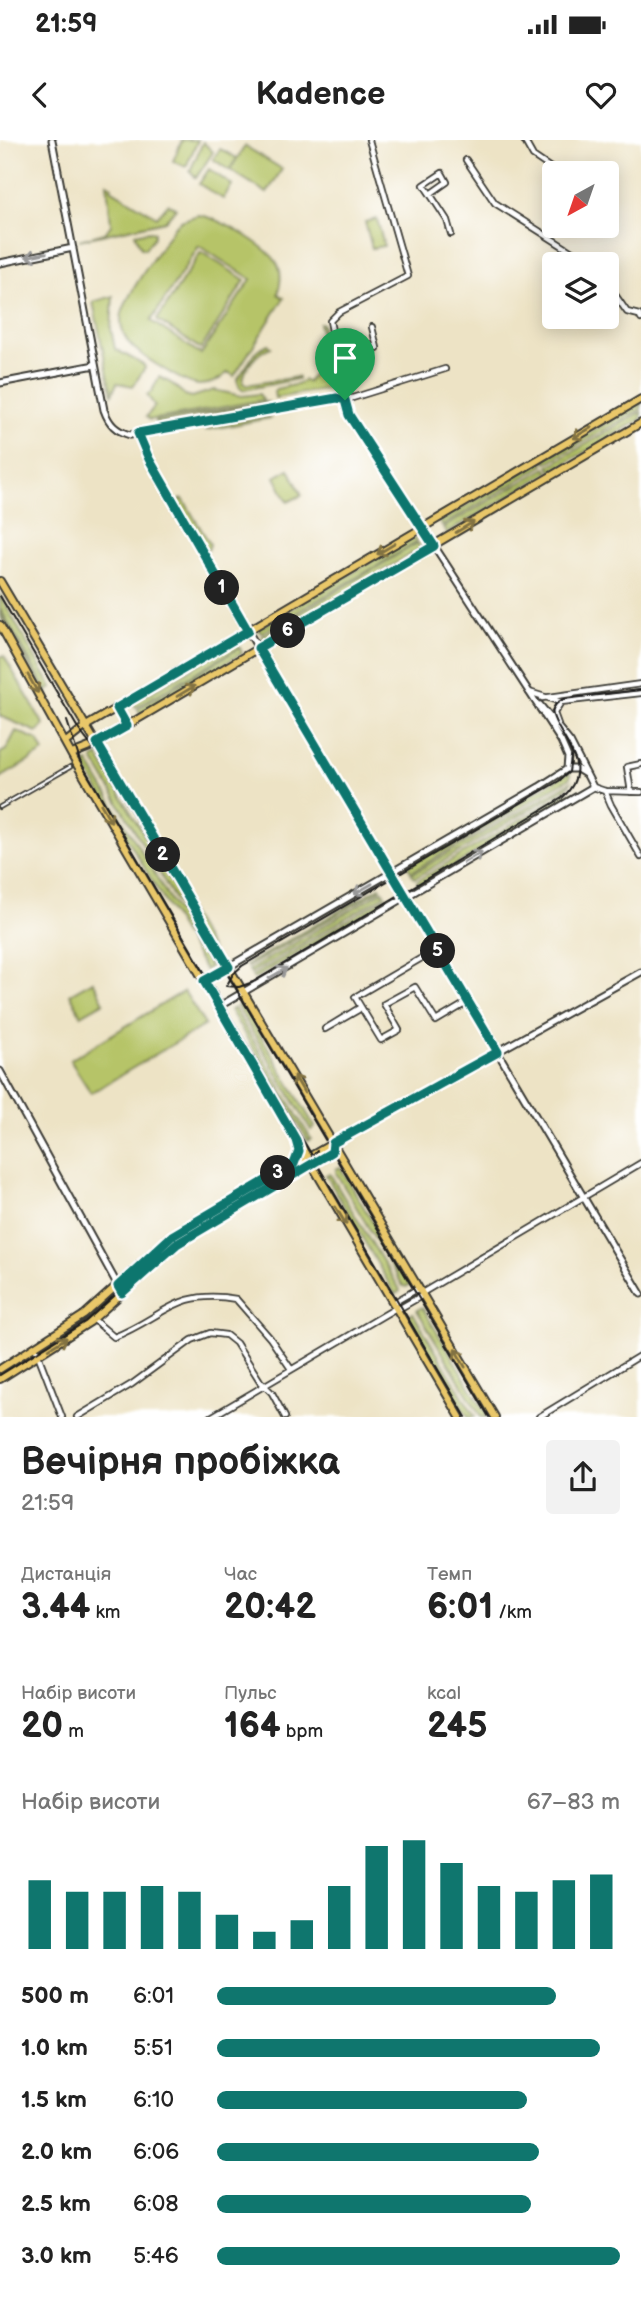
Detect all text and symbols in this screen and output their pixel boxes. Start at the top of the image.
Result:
text: 21:59 [35,9,97,40]
text: Kadence [256,75,385,114]
icon: back [21,76,59,114]
icon: heart [582,76,620,114]
north arrow [542,161,620,238]
map controls [542,161,619,329]
one-way arrow [26,249,48,262]
button: layers [542,252,619,329]
pin [315,328,375,400]
icon: arrive [326,339,364,377]
one-way arrow [573,426,593,440]
one-way arrow [455,520,475,534]
one-way arrow [377,542,397,556]
pin: 1 [204,570,240,606]
text: 1 [218,576,226,599]
pin: 6 [270,614,306,648]
text: 6 [282,619,293,642]
one-way arrow [26,673,40,693]
one-way arrow [175,684,195,698]
one-way arrow [99,803,113,823]
pin: 2 [146,838,180,872]
text: 2 [157,843,168,866]
one-way arrow [463,850,483,864]
one-way arrow [353,882,373,896]
pin: 5 [420,934,456,968]
text: 5 [432,939,443,962]
one-way arrow [267,965,287,979]
one-way arrow [291,1075,305,1095]
pin: 3 [260,1156,296,1190]
text: 3 [272,1161,283,1184]
one-way arrow [335,1205,349,1225]
one-way arrow [48,1336,67,1351]
one-way arrow [453,1349,467,1369]
text: Вечірня пробіжка [21,1440,340,1485]
button: share [546,1440,620,1514]
text: 21:59 [21,1489,74,1517]
text: Дистанція [21,1563,111,1586]
text: Час [224,1563,257,1586]
text: Темп [427,1563,472,1586]
text: 3.44 [21,1586,90,1629]
text: 20:42 [224,1586,316,1629]
text: 6:01 [427,1586,493,1629]
text: km [90,1601,121,1624]
text: /km [493,1601,532,1624]
text: Набір висоти [21,1682,136,1705]
text: Пульс [224,1682,277,1705]
text: kcal [427,1682,461,1705]
text: 20 [21,1705,63,1748]
text: 164 [224,1705,281,1748]
text: 245 [427,1705,487,1748]
text: m [63,1720,84,1743]
text: bpm [281,1720,323,1743]
text: Набір висоти [21,1788,160,1816]
text: 67–83 m [527,1788,620,1816]
text: 500 m [21,1982,89,2010]
text: 6:01 [133,1982,174,2010]
text: 1.0 km [21,2034,88,2062]
text: 5:51 [133,2034,173,2062]
text: 1.5 km [21,2086,87,2114]
text: 6:10 [133,2086,174,2114]
text: 2.0 km [21,2138,92,2166]
text: 6:06 [133,2138,179,2166]
text: 2.5 km [21,2190,91,2218]
text: 6:08 [133,2190,179,2218]
text: 3.0 km [21,2242,92,2270]
text: 5:46 [133,2242,179,2270]

